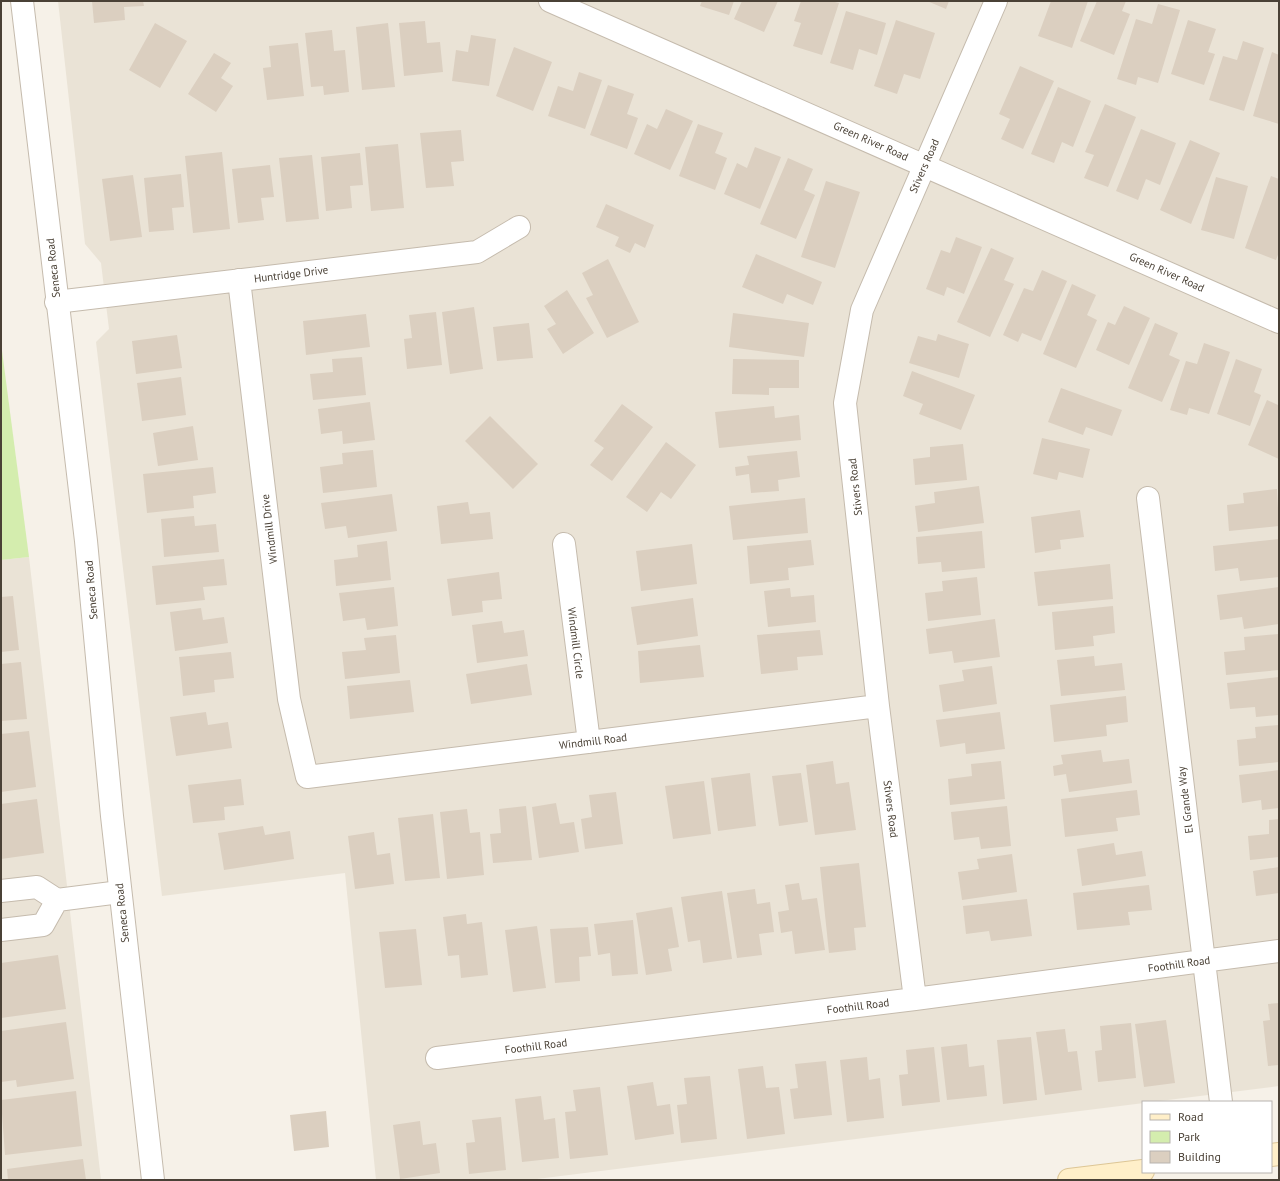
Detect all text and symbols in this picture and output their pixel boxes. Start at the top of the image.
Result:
street label: Green River Road [831,118,911,164]
street label: Stivers Road [906,137,942,195]
street label: Seneca Road [43,238,63,298]
street label: Green River Road [1127,249,1207,295]
street label: Huntridge Drive [253,262,329,286]
street label: Stivers Road [845,457,865,517]
street label: Windmill Drive [258,493,280,565]
street label: Seneca Road [81,560,101,620]
street label: Windmill Circle [565,606,587,680]
street label: Windmill Road [558,730,628,752]
street label: El Grande Way [1174,765,1196,834]
street label: Stivers Road [881,779,901,839]
street label: Seneca Road [112,883,132,943]
street label: Foothill Road [1147,953,1211,975]
street label: Foothill Road [826,995,890,1017]
street label: Foothill Road [504,1035,568,1057]
legend [1142,1101,1272,1173]
text: Road [1178,1109,1203,1124]
text: Park [1178,1129,1200,1144]
text: Building [1178,1149,1221,1164]

